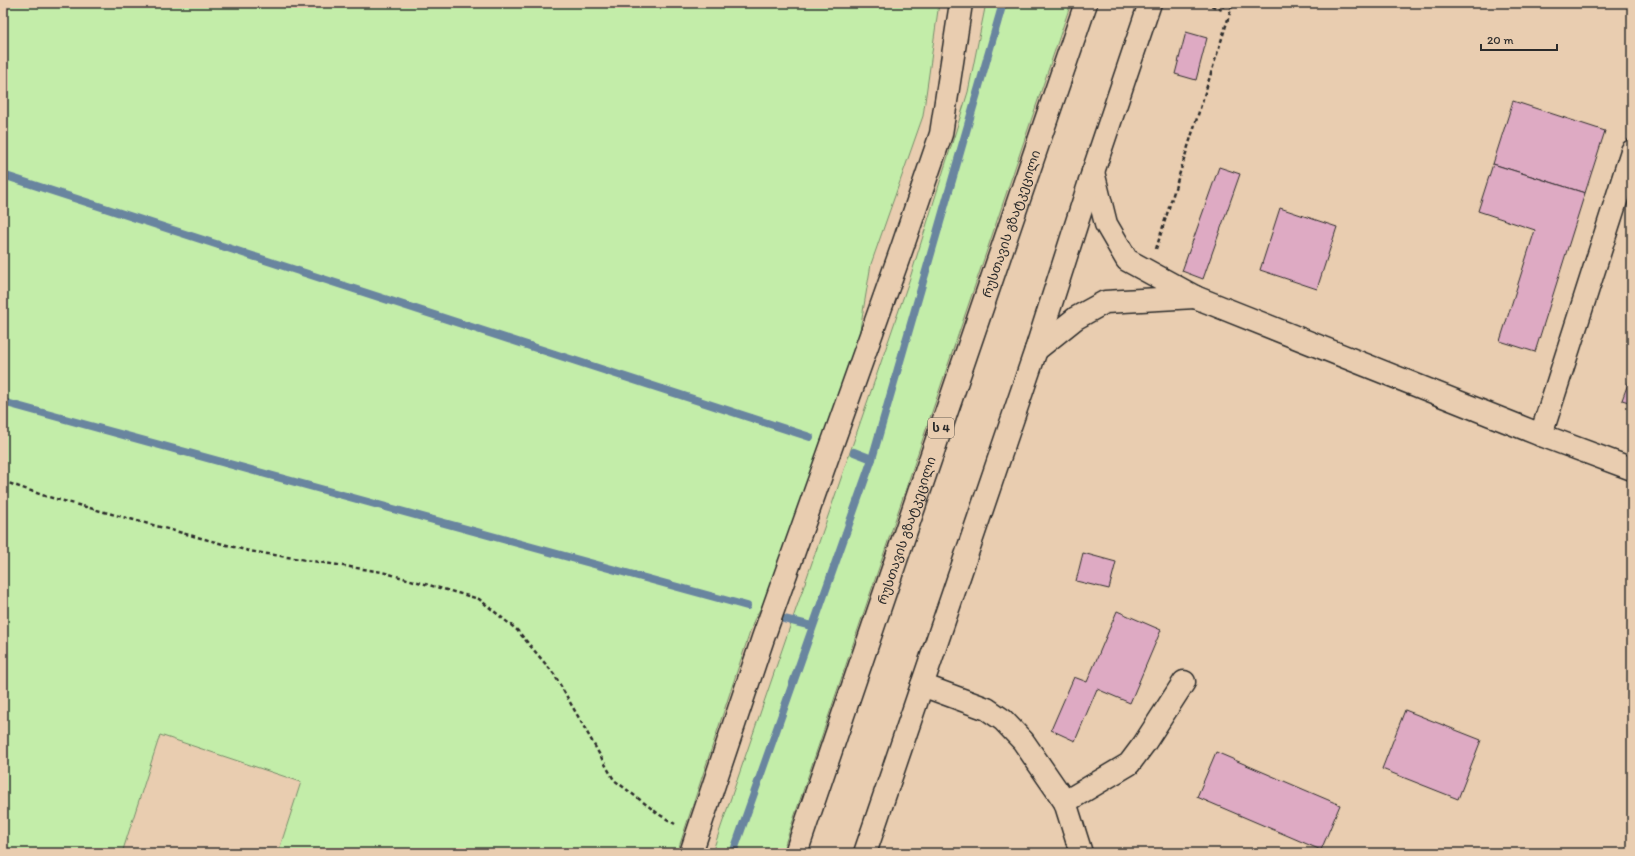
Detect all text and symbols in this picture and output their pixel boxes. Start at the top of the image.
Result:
scale bar [1481,26,1557,52]
text: 20 m [1487,33,1514,47]
street label: რუსთავის გზატკეცილი [979,148,1043,300]
road number: ს 4 [928,418,954,438]
street label: რუსთავის გზატკეცილი [874,455,939,606]

